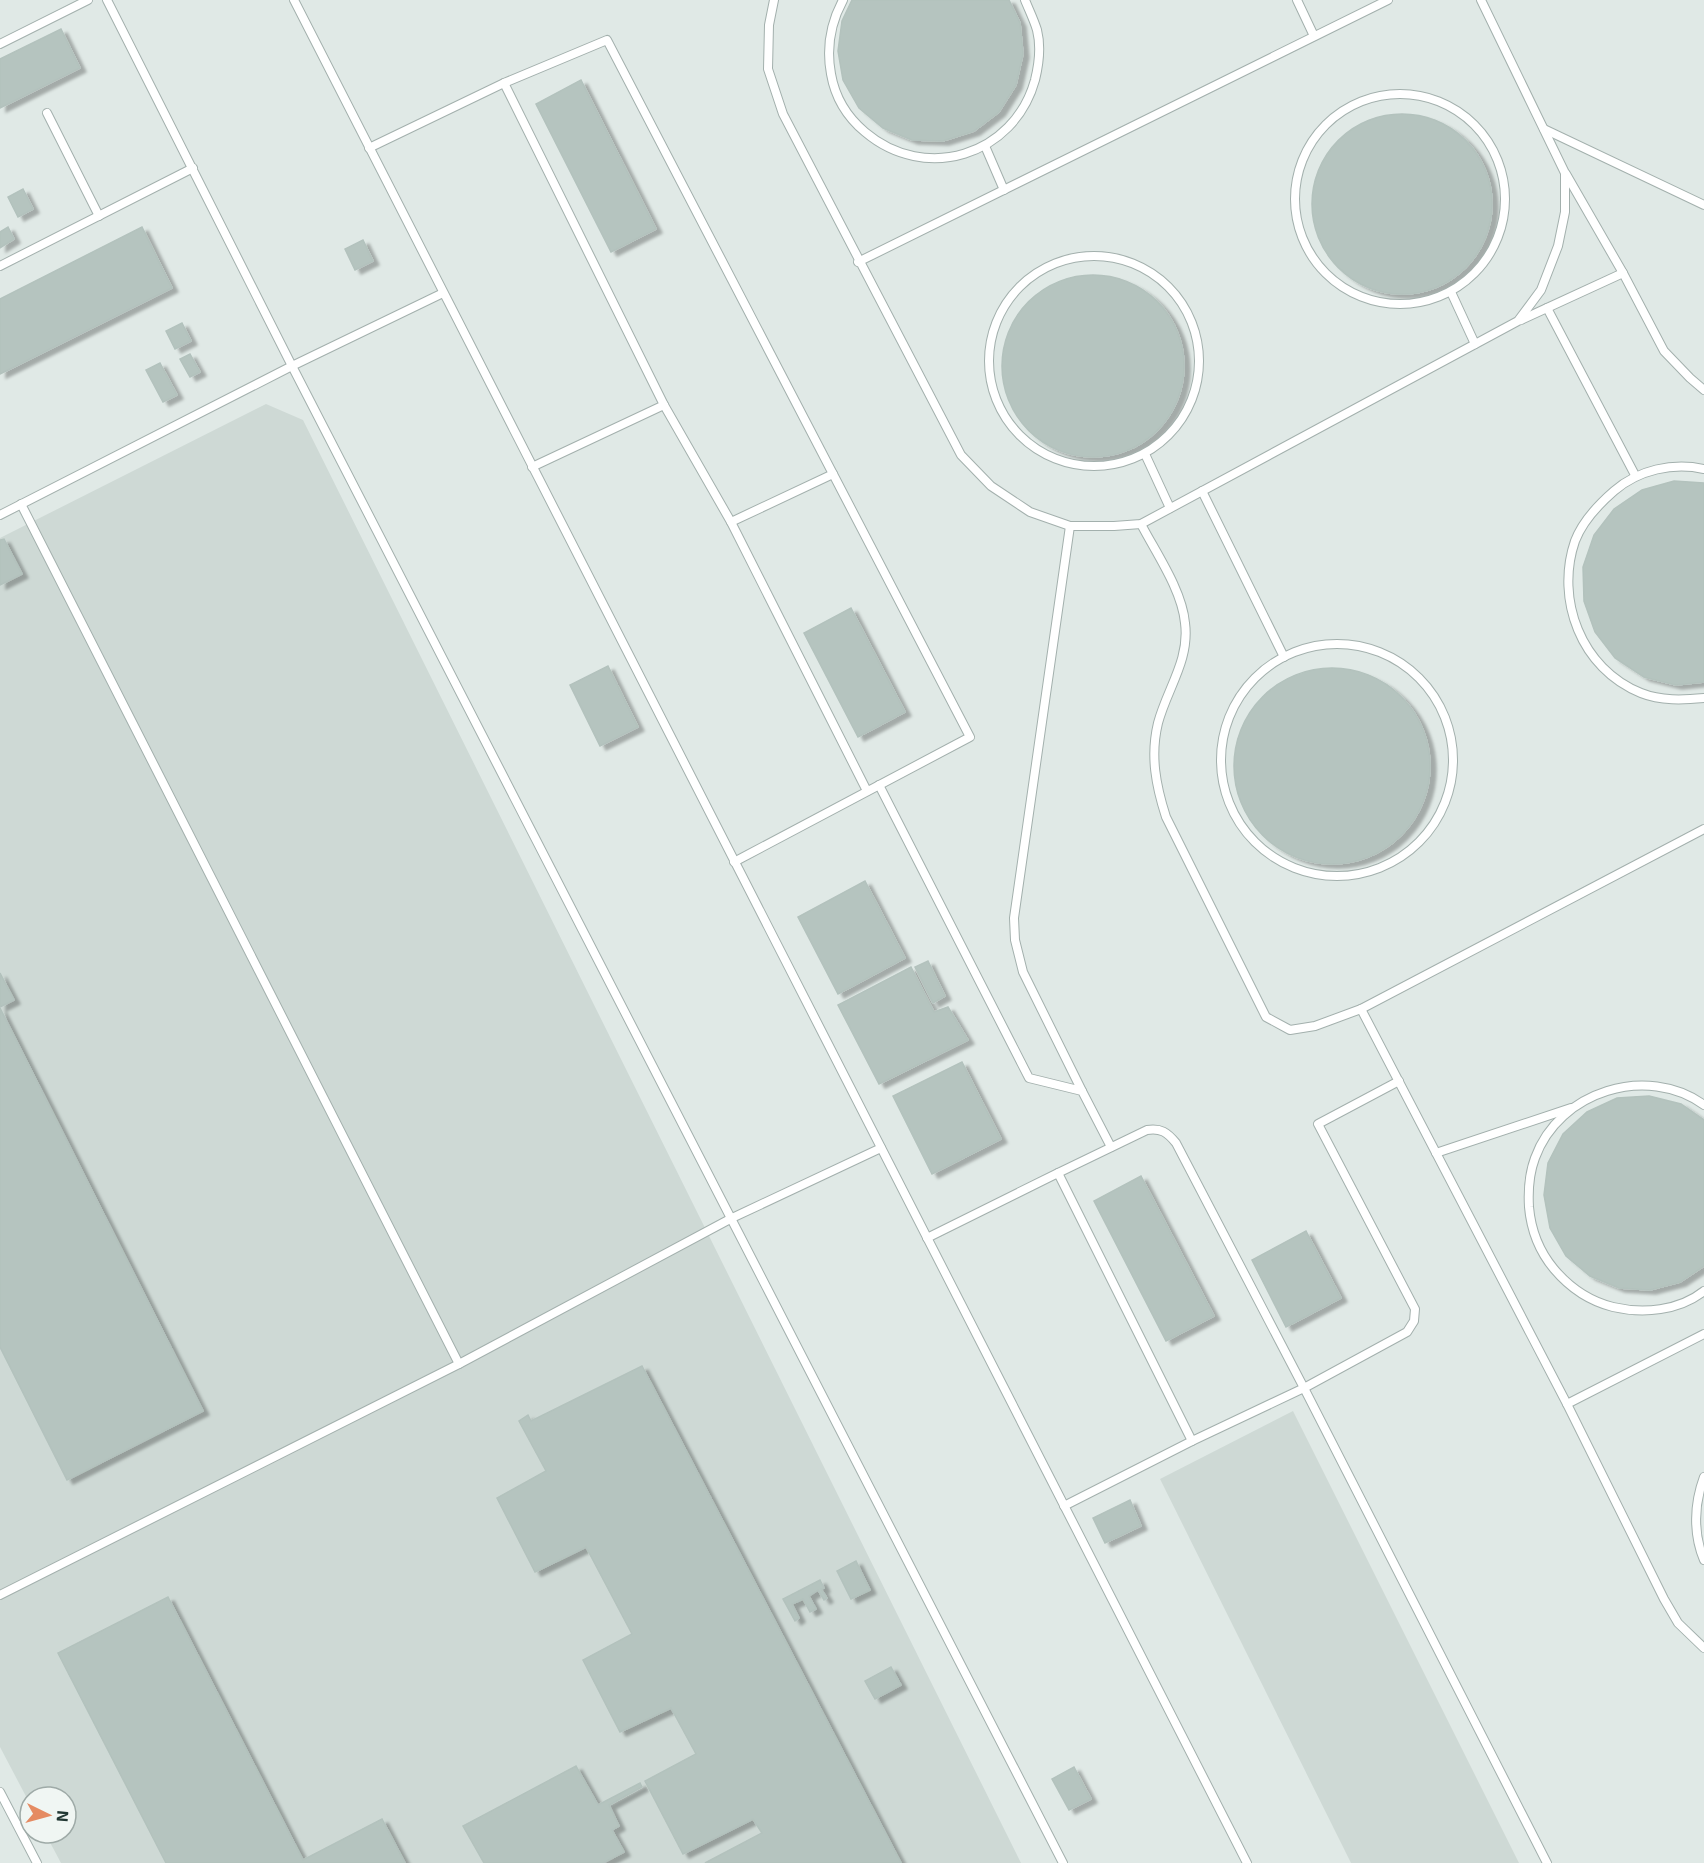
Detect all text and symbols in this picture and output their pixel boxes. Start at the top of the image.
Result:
north arrow [18,1785,78,1845]
text: N [53,1810,73,1823]

